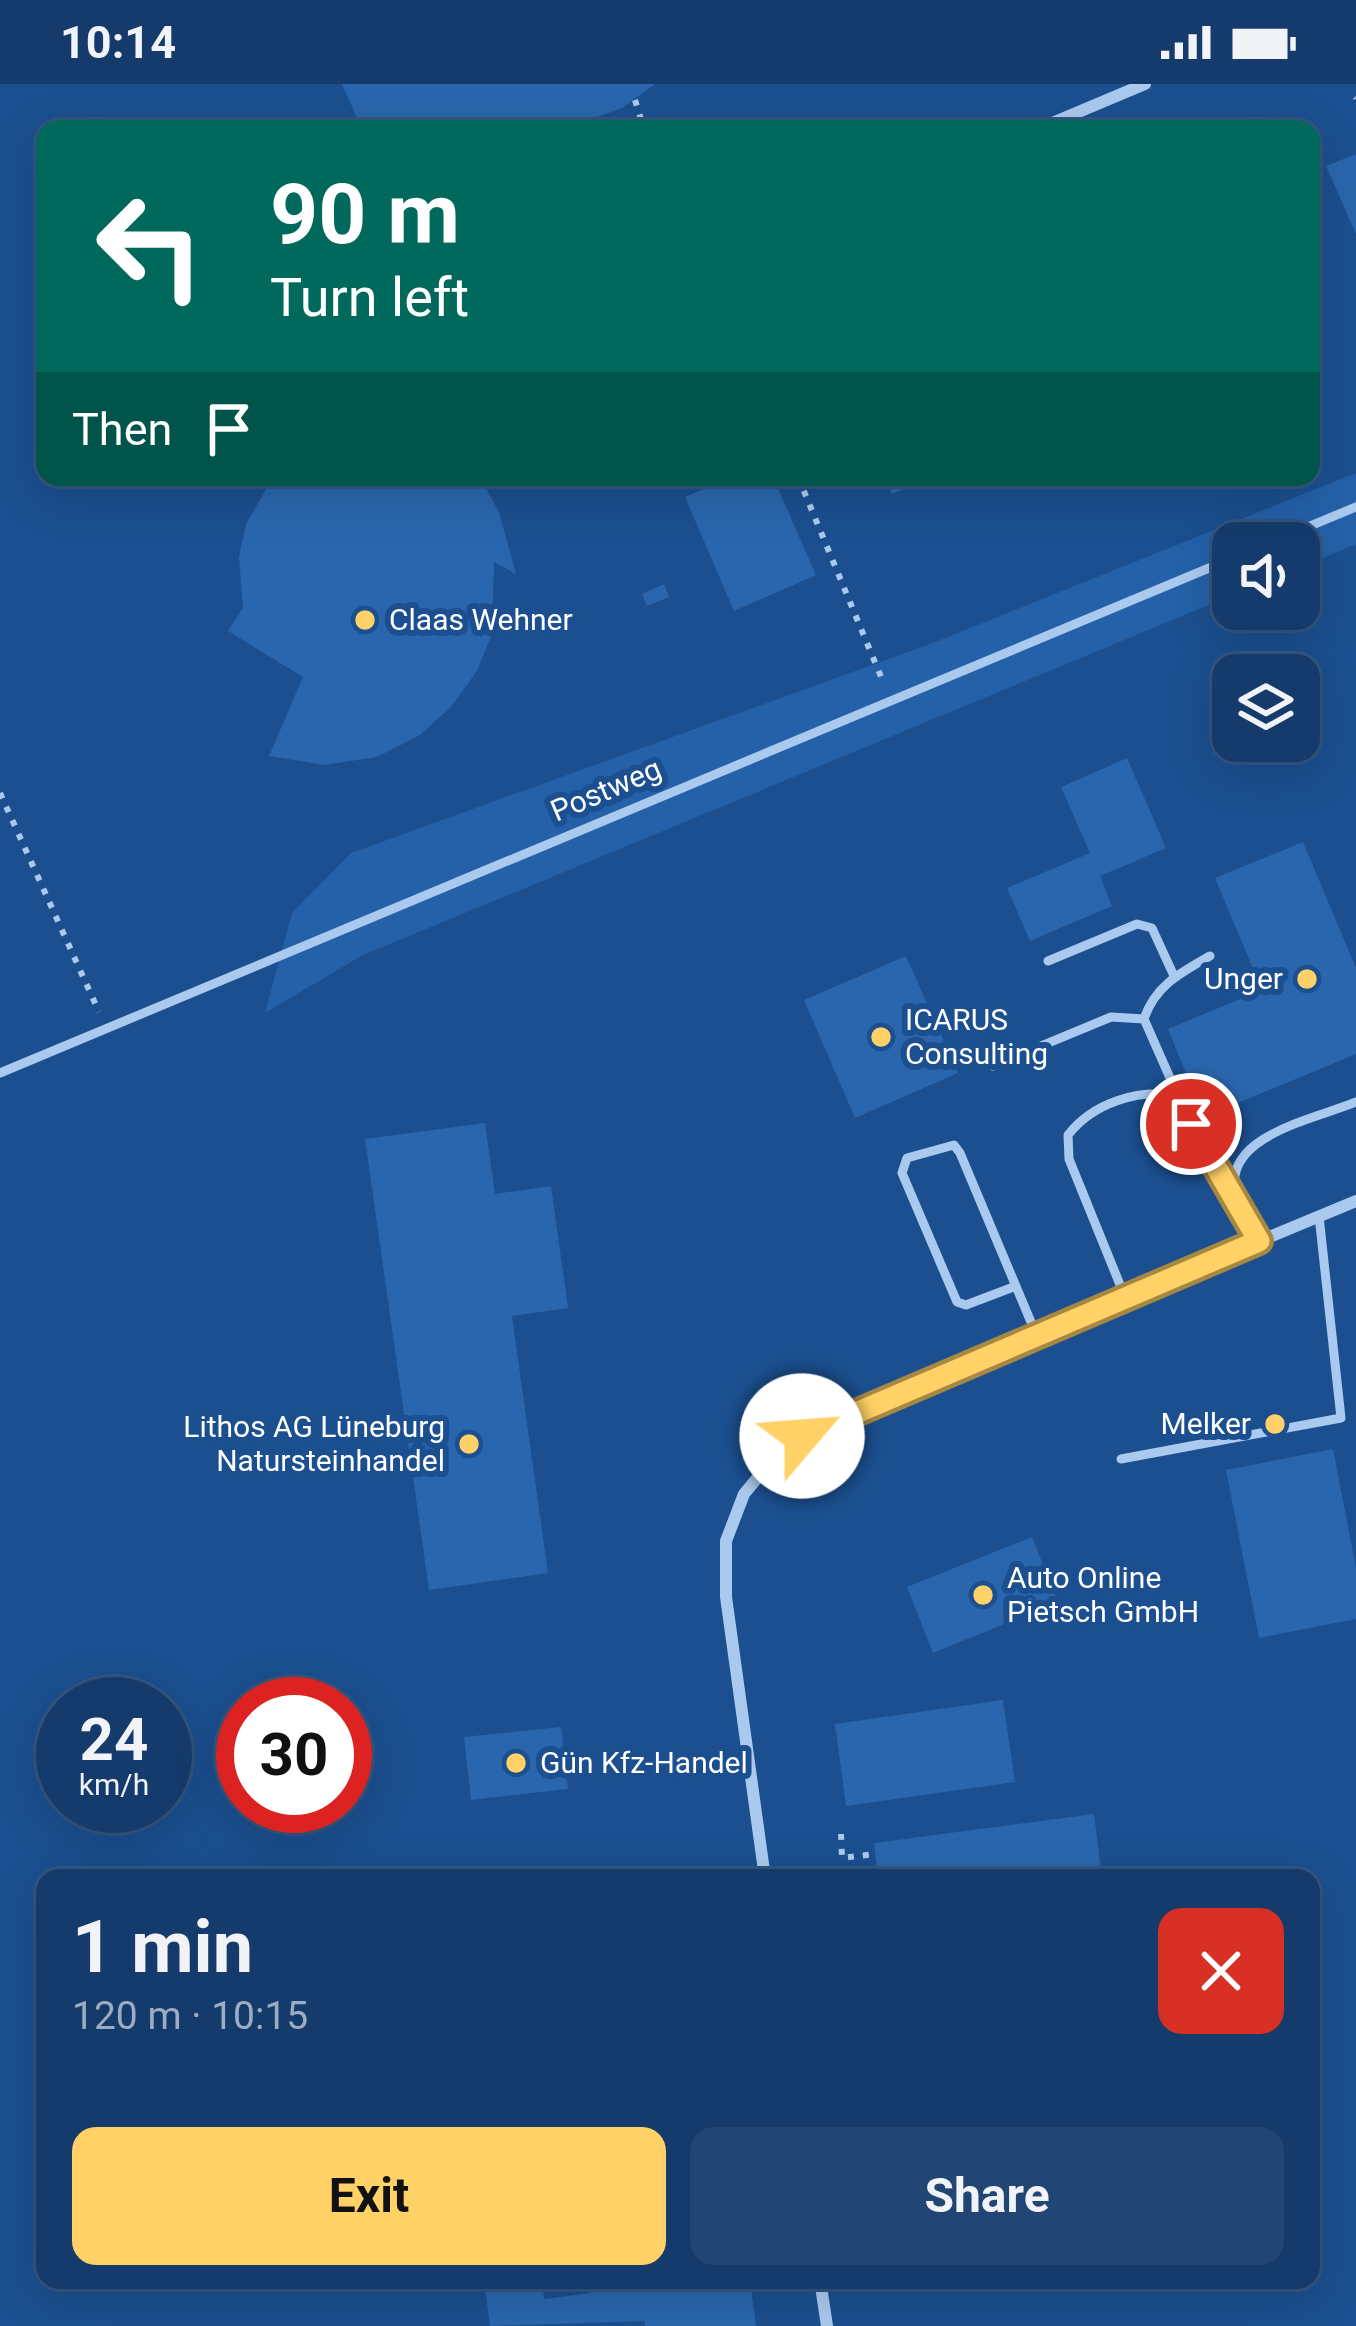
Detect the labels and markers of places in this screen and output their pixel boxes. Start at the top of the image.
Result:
place label: Claas Wehner [389,602,573,637]
marker: Claas Wehner [352,607,378,633]
place label: Unger [1204,961,1283,996]
marker: Unger [1294,966,1320,992]
place label: ICARUS Consulting [905,1002,1048,1071]
marker: ICARUS Consulting [868,1024,894,1050]
pin [1140,1073,1242,1175]
place label: Melker [1161,1406,1251,1441]
place label: Lithos AG Lüneburg Natursteinhandel [183,1409,445,1478]
marker: Melker [1262,1411,1288,1437]
marker: Lithos AG Lüneburg Natursteinhandel [456,1431,482,1457]
place label: Auto Online Pietsch GmbH [1007,1560,1199,1629]
marker: Auto Online Pietsch GmbH [970,1582,996,1608]
place label: Gün Kfz-Handel [540,1745,748,1780]
marker: Gün Kfz-Handel [503,1750,529,1776]

